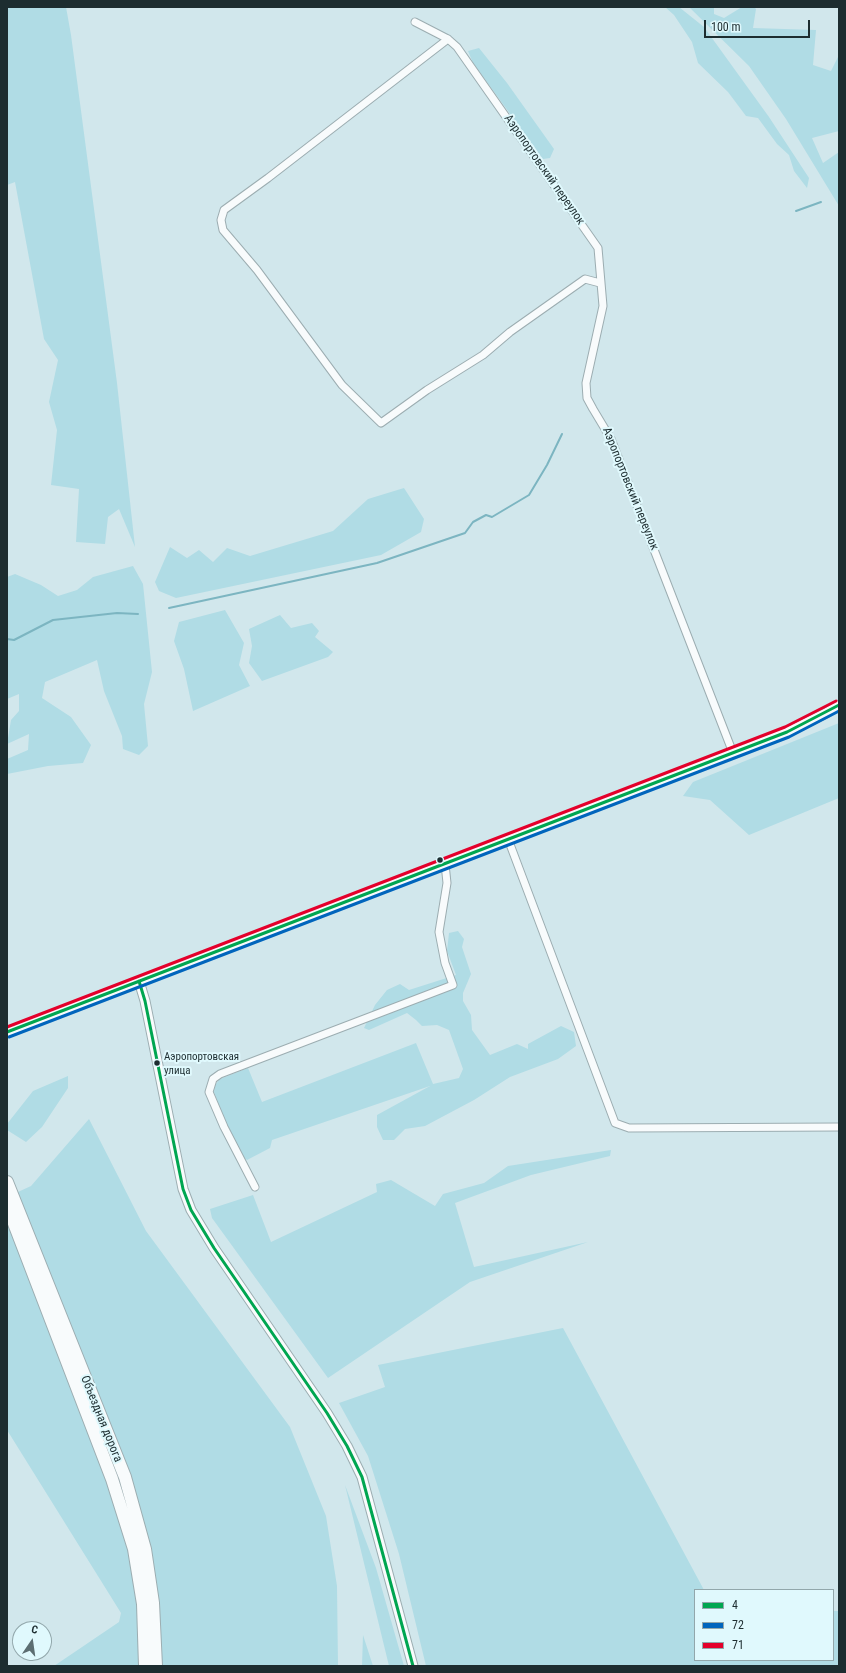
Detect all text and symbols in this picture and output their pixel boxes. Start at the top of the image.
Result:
scale bar [706,12,812,38]
text: 100 m [711,20,741,34]
street label: Аэропортовский переулок [500,112,588,228]
street label: Аэропортовский переулок [599,425,661,553]
unlabelled marker [435,855,445,865]
place label: Аэропортовская улица [164,1050,239,1076]
marker: Аэропортовская улица [152,1058,162,1068]
street label: Объездная дорога [77,1374,125,1464]
legend [694,1589,834,1661]
text: 4 [732,1598,738,1612]
text: 72 [732,1618,744,1632]
north arrow [12,1621,52,1661]
text: С [30,1623,39,1637]
text: 71 [732,1638,744,1652]

